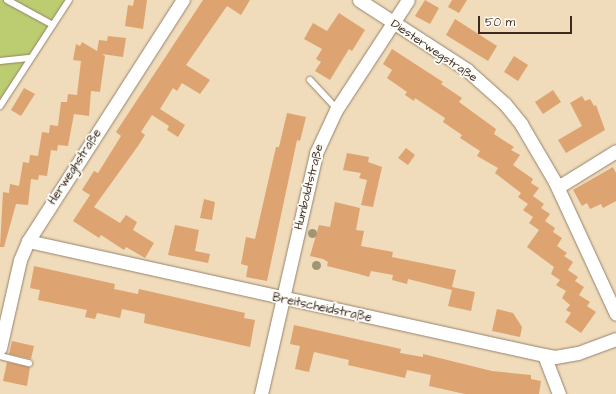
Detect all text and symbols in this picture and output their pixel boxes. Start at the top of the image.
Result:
scale bar [480,8,574,34]
text: 50 m [485,14,515,31]
street label: Diesterwegstraße [388,17,480,85]
street label: Herweghstraße [45,126,105,208]
street label: Humboldtstraße [291,143,327,231]
street label: Breitscheidstraße [271,290,373,326]

